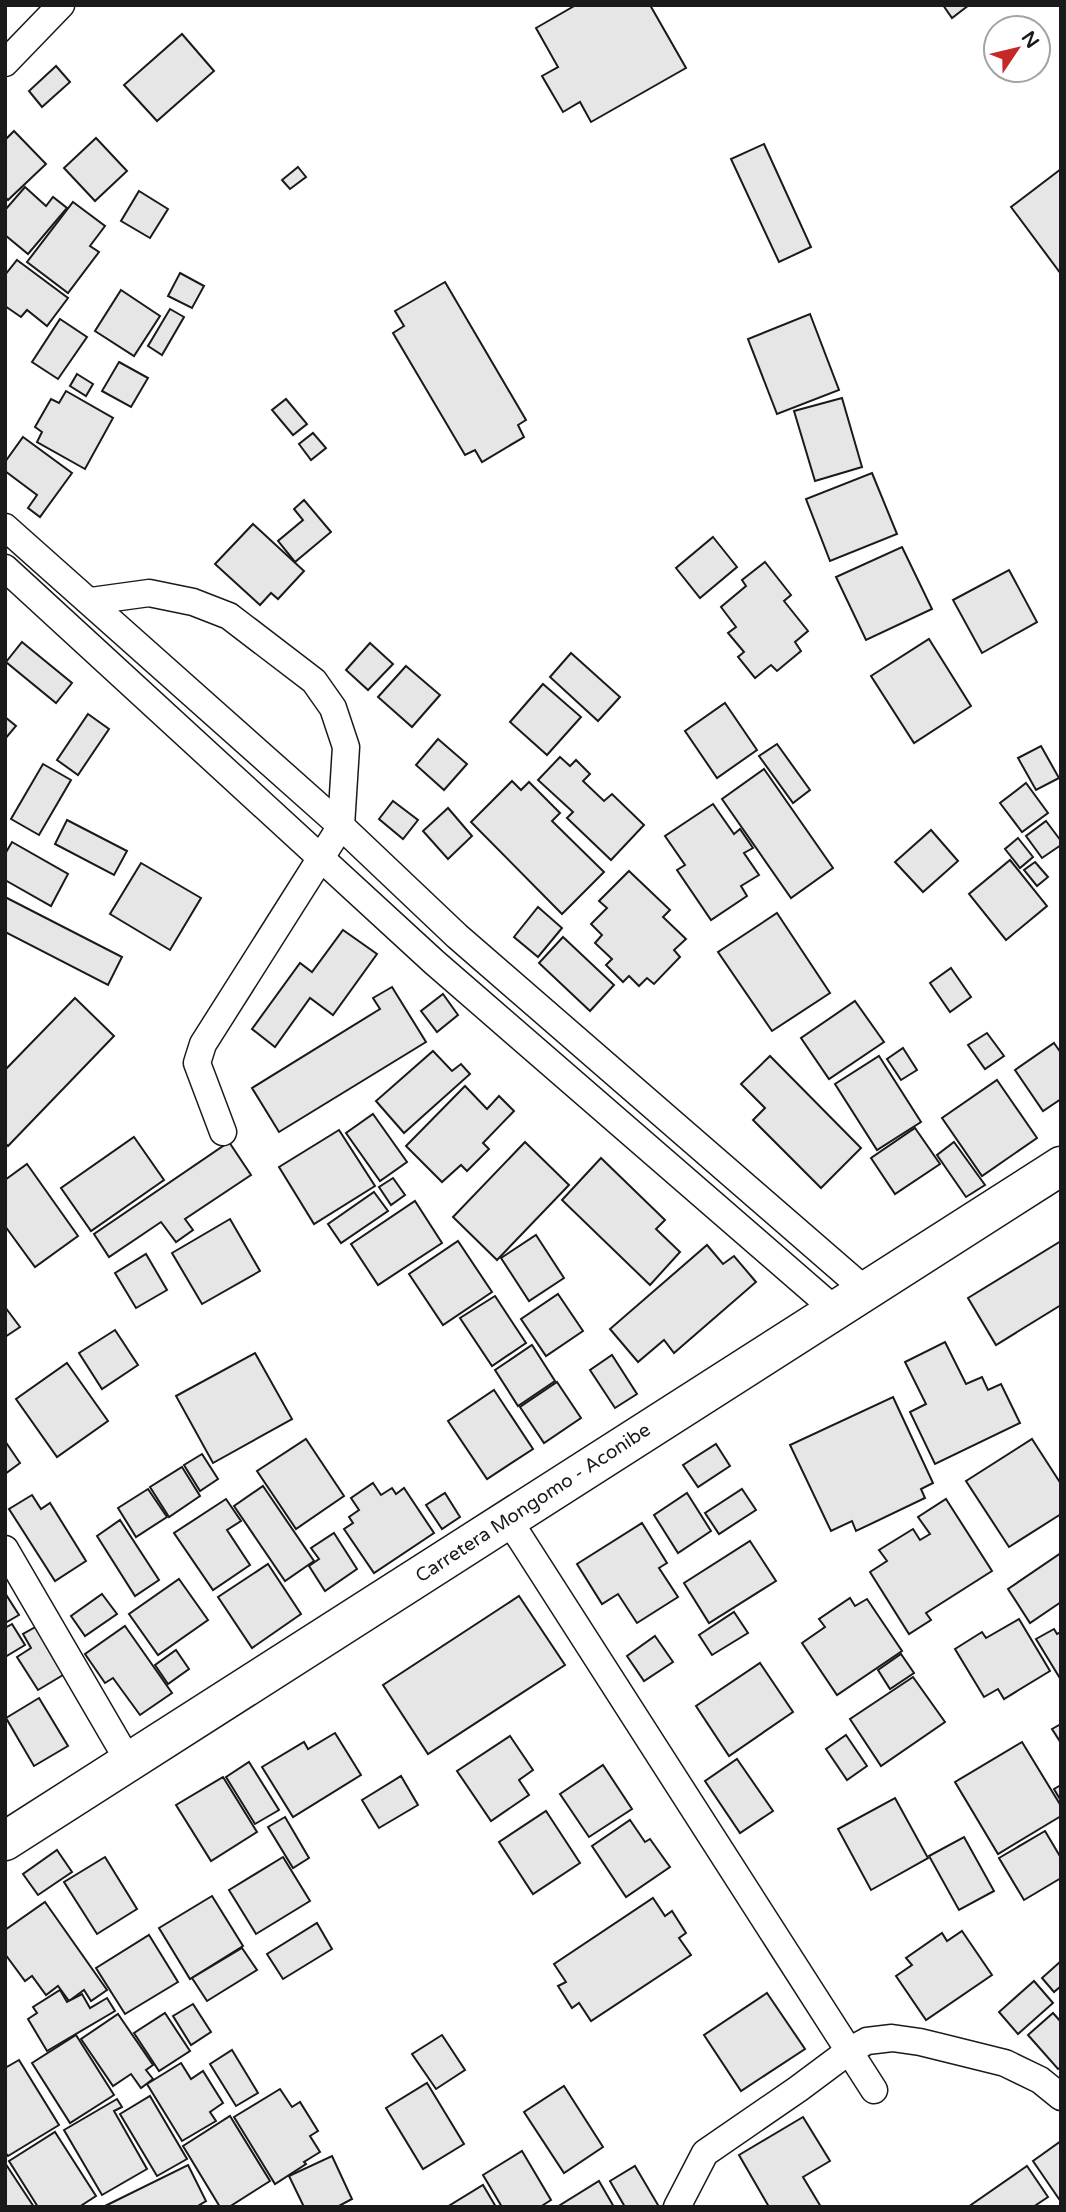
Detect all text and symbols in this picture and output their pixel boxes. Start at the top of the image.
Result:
north arrow [982,14,1052,84]
text: N [1017,27,1043,52]
street label: Carretera Mongomo - Aconibe [411,1419,655,1587]

